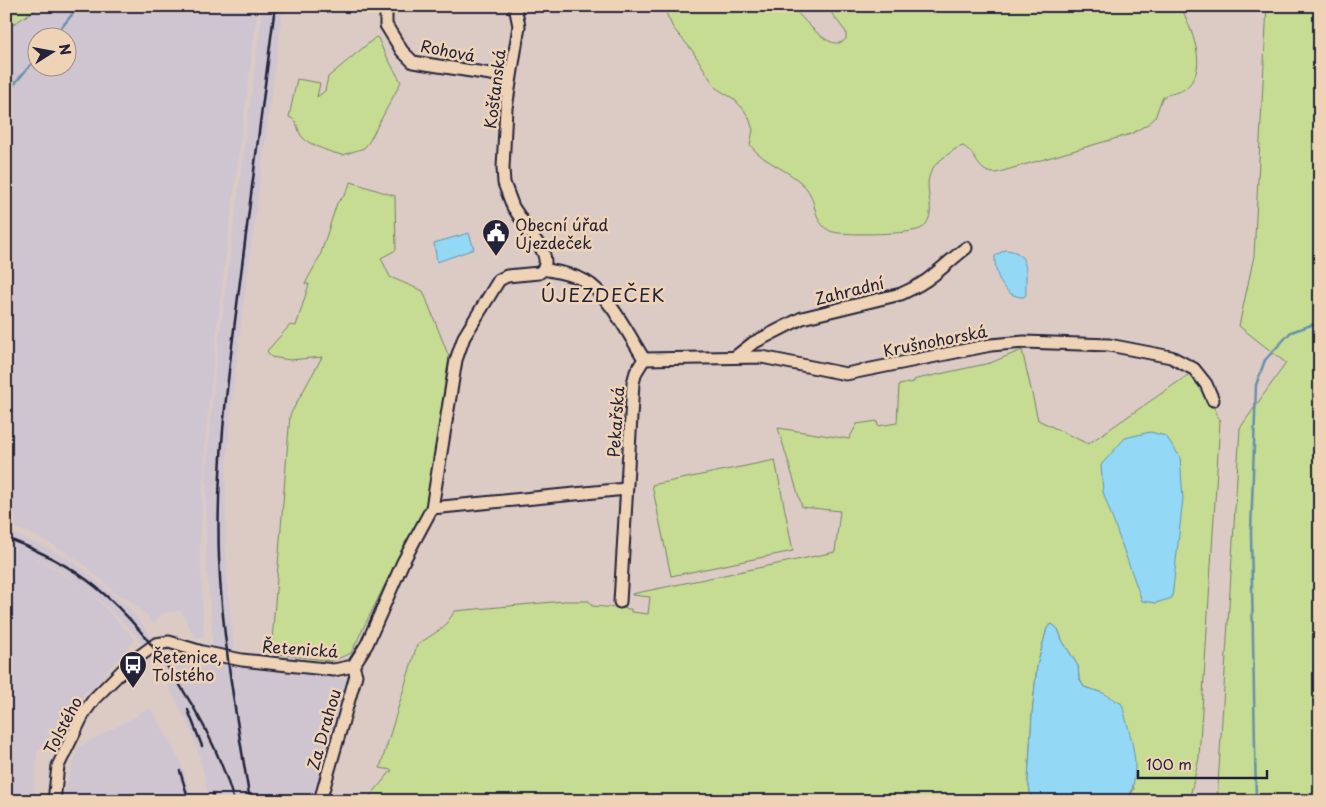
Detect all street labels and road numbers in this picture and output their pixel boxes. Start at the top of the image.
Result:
street label: Rohová [419,33,478,67]
street label: Košťanská [477,48,511,130]
street label: Zahradní [812,270,887,310]
street label: Krušnohorská [881,318,989,362]
street label: Pekařská [601,386,629,458]
street label: Řetenická [261,633,339,663]
street label: Za Drahou [300,686,346,772]
street label: Tolstého [37,692,87,758]

